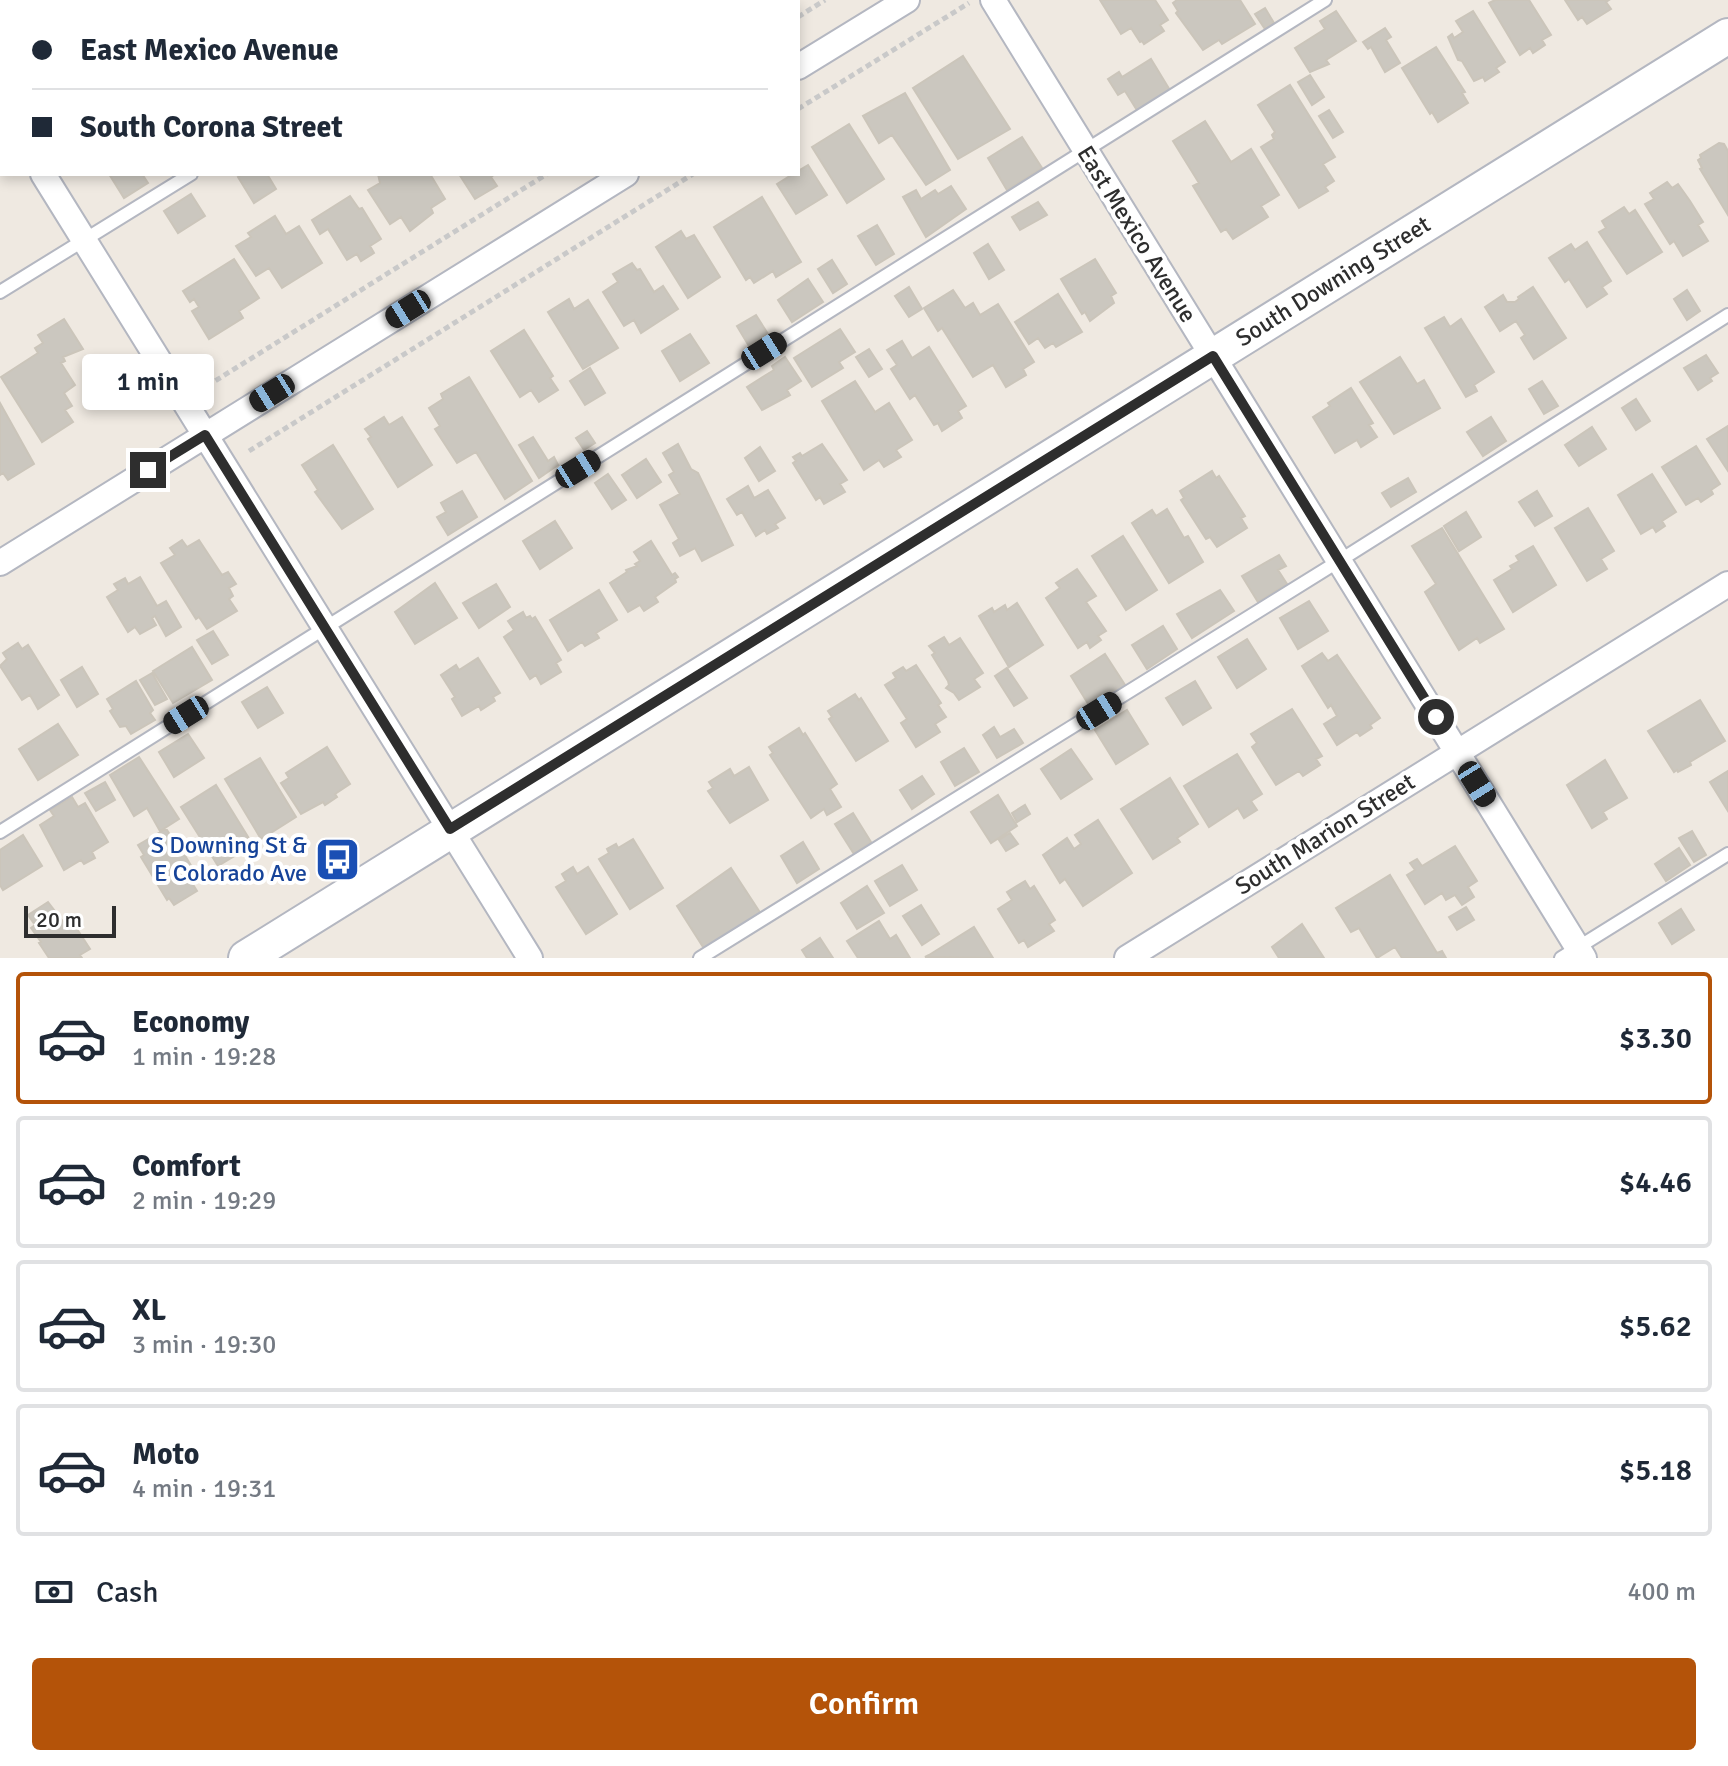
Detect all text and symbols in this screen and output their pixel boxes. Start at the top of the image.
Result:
text: East Mexico Avenue [80,32,339,69]
text: South Corona Street [80,109,343,146]
street label: East Mexico Avenue [1071,140,1203,328]
street label: South Downing Street [1230,209,1436,353]
car [381,286,435,332]
car [737,328,791,374]
callout: 1 min [82,354,214,410]
text: 1 min [117,366,179,398]
car [245,370,299,416]
car [551,446,605,492]
route end [130,452,166,488]
car [1072,688,1126,734]
car [159,692,213,738]
route start [1418,699,1454,735]
car [1454,757,1500,811]
street label: South Marion Street [1230,767,1420,901]
place label: S Downing St & E Colorado Ave [151,830,307,888]
bus stop icon: S Downing St & E Colorado Ave [314,835,362,883]
scale bar [24,902,116,938]
text: 20 m [36,906,82,933]
icon: car [36,1002,108,1074]
text: Economy [132,1004,249,1041]
text: $3.30 [1619,1020,1692,1057]
text: 1 min · 19:28 [132,1041,276,1073]
icon: car [36,1146,108,1218]
text: Comfort [132,1148,241,1185]
text: $4.46 [1619,1164,1692,1201]
text: 2 min · 19:29 [132,1185,276,1217]
icon: car [36,1290,108,1362]
text: XL [132,1292,166,1329]
text: $5.62 [1619,1308,1692,1345]
text: 3 min · 19:30 [132,1329,276,1361]
icon: car [36,1434,108,1506]
text: Moto [132,1436,199,1473]
text: $5.18 [1619,1452,1692,1489]
text: 4 min · 19:31 [132,1473,276,1505]
icon: cash [32,1570,76,1614]
text: Cash [96,1574,159,1611]
text: 400 m [1627,1576,1696,1608]
button: Confirm [32,1658,1696,1750]

